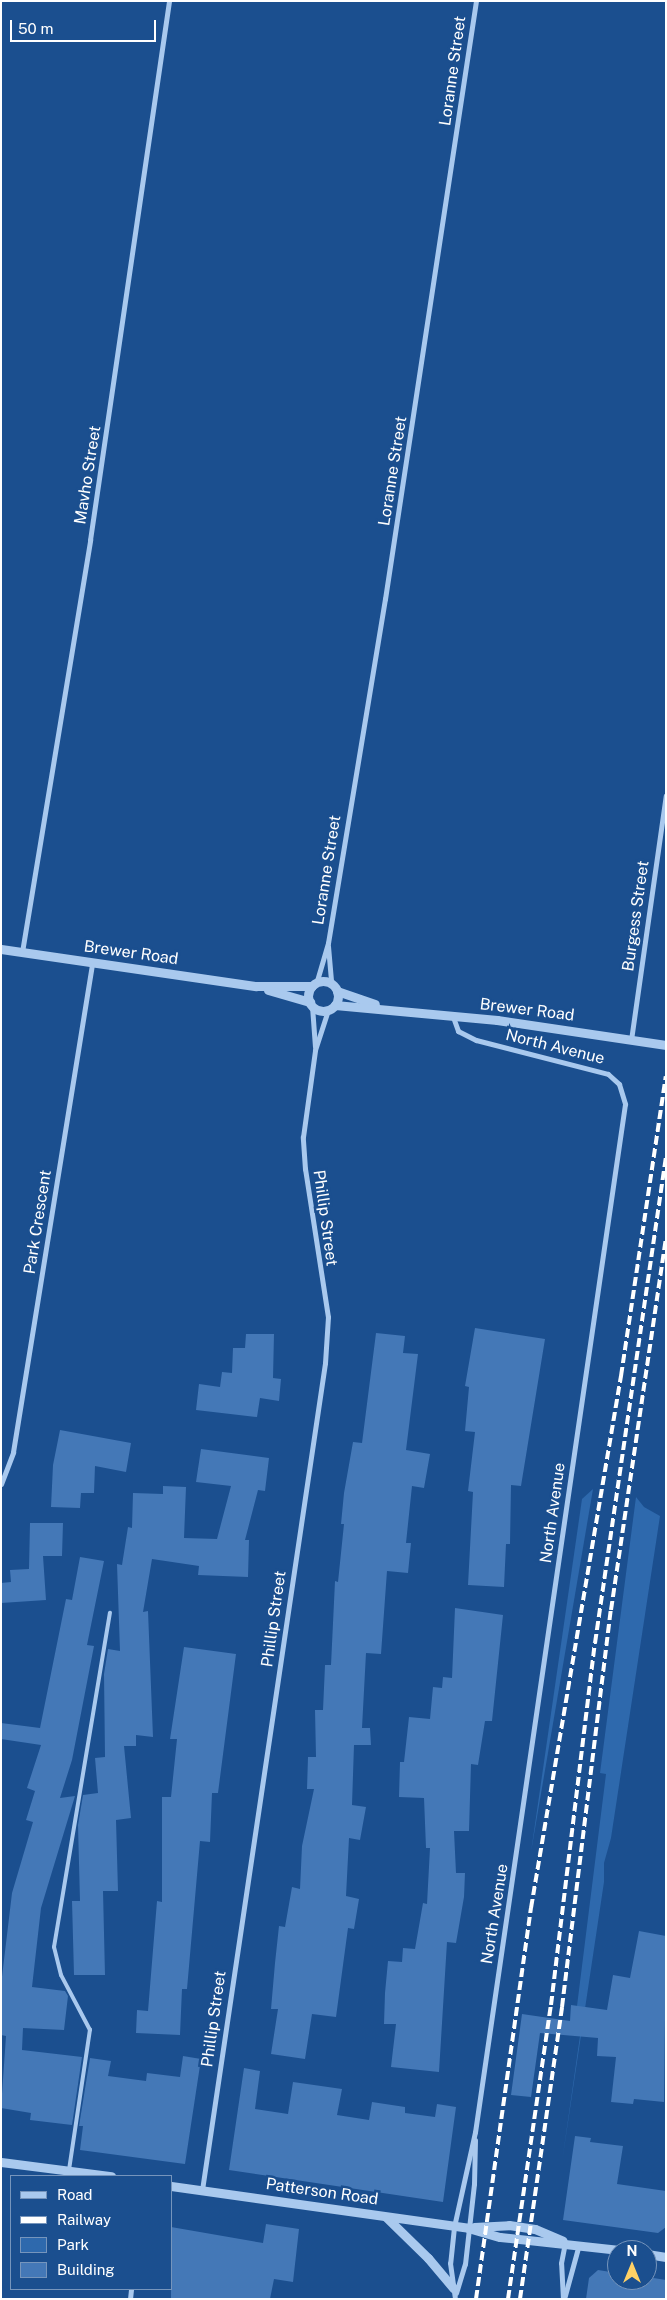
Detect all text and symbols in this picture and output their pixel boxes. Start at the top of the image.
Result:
scale bar [12,10,159,42]
street label: Loranne Street [436,15,470,127]
text: 50 m [18,20,53,37]
street label: Loranne Street [375,415,411,527]
street label: Mavho Street [71,424,105,526]
street label: Loranne Street [309,814,345,926]
street label: Burgess Street [619,859,653,973]
street label: Brewer Road [83,937,179,969]
street label: Brewer Road [479,995,575,1025]
street label: North Avenue [504,1025,606,1069]
street label: Park Crescent [20,1169,56,1275]
street label: Phillip Street [309,1169,341,1267]
street label: North Avenue [536,1462,570,1564]
street label: Phillip Street [258,1570,290,1668]
street label: North Avenue [478,1862,512,1966]
street label: Phillip Street [198,1970,230,2068]
legend [10,2175,172,2290]
street label: Patterson Road [265,2175,379,2209]
text: Road [57,2186,93,2203]
text: Railway [57,2211,111,2228]
text: Park [57,2236,89,2253]
north arrow [607,2240,657,2290]
text: N [627,2243,637,2259]
text: Building [57,2261,115,2278]

